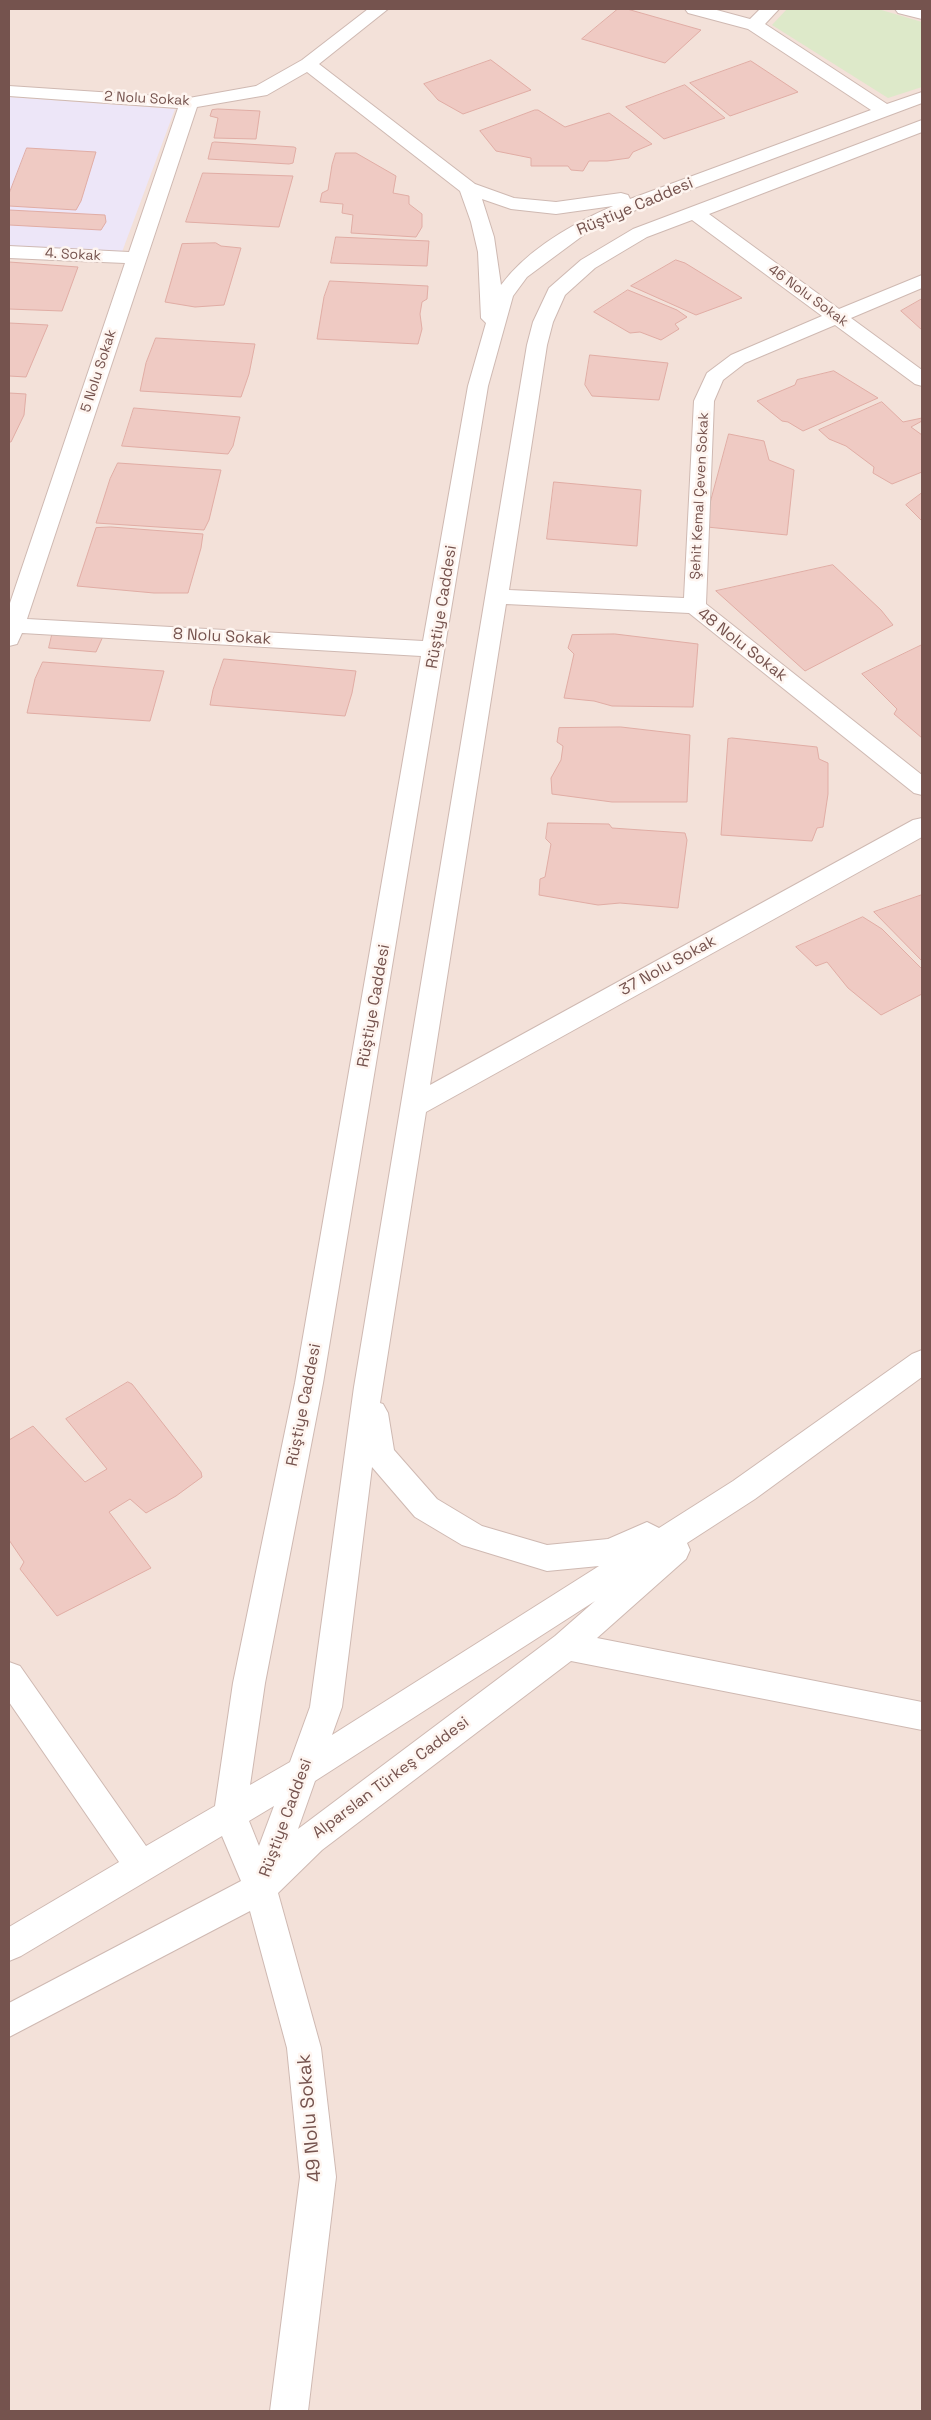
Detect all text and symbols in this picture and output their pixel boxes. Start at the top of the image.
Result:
street label: 2 Nolu Sokak [104,88,190,110]
street label: Rüştiye Caddesi [574,174,696,240]
street label: 4. Sokak [45,245,101,265]
street label: 46 Nolu Sokak [765,261,851,331]
street label: 5 Nolu Sokak [78,328,120,414]
street label: Şehit Kemal Çeven Sokak [687,412,713,580]
street label: Rüştiye Caddesi [423,544,461,670]
street label: 48 Nolu Sokak [693,604,791,686]
street label: 8 Nolu Sokak [172,625,272,649]
street label: 37 Nolu Sokak [617,932,719,1000]
street label: Rüştiye Caddesi [354,943,394,1069]
street label: Rüştiye Caddesi [283,1342,325,1468]
street label: Alparslan Türkeş Caddesi [309,1713,473,1843]
street label: Rüştiye Caddesi [256,1756,316,1880]
street label: 49 Nolu Sokak [293,2053,327,2183]

